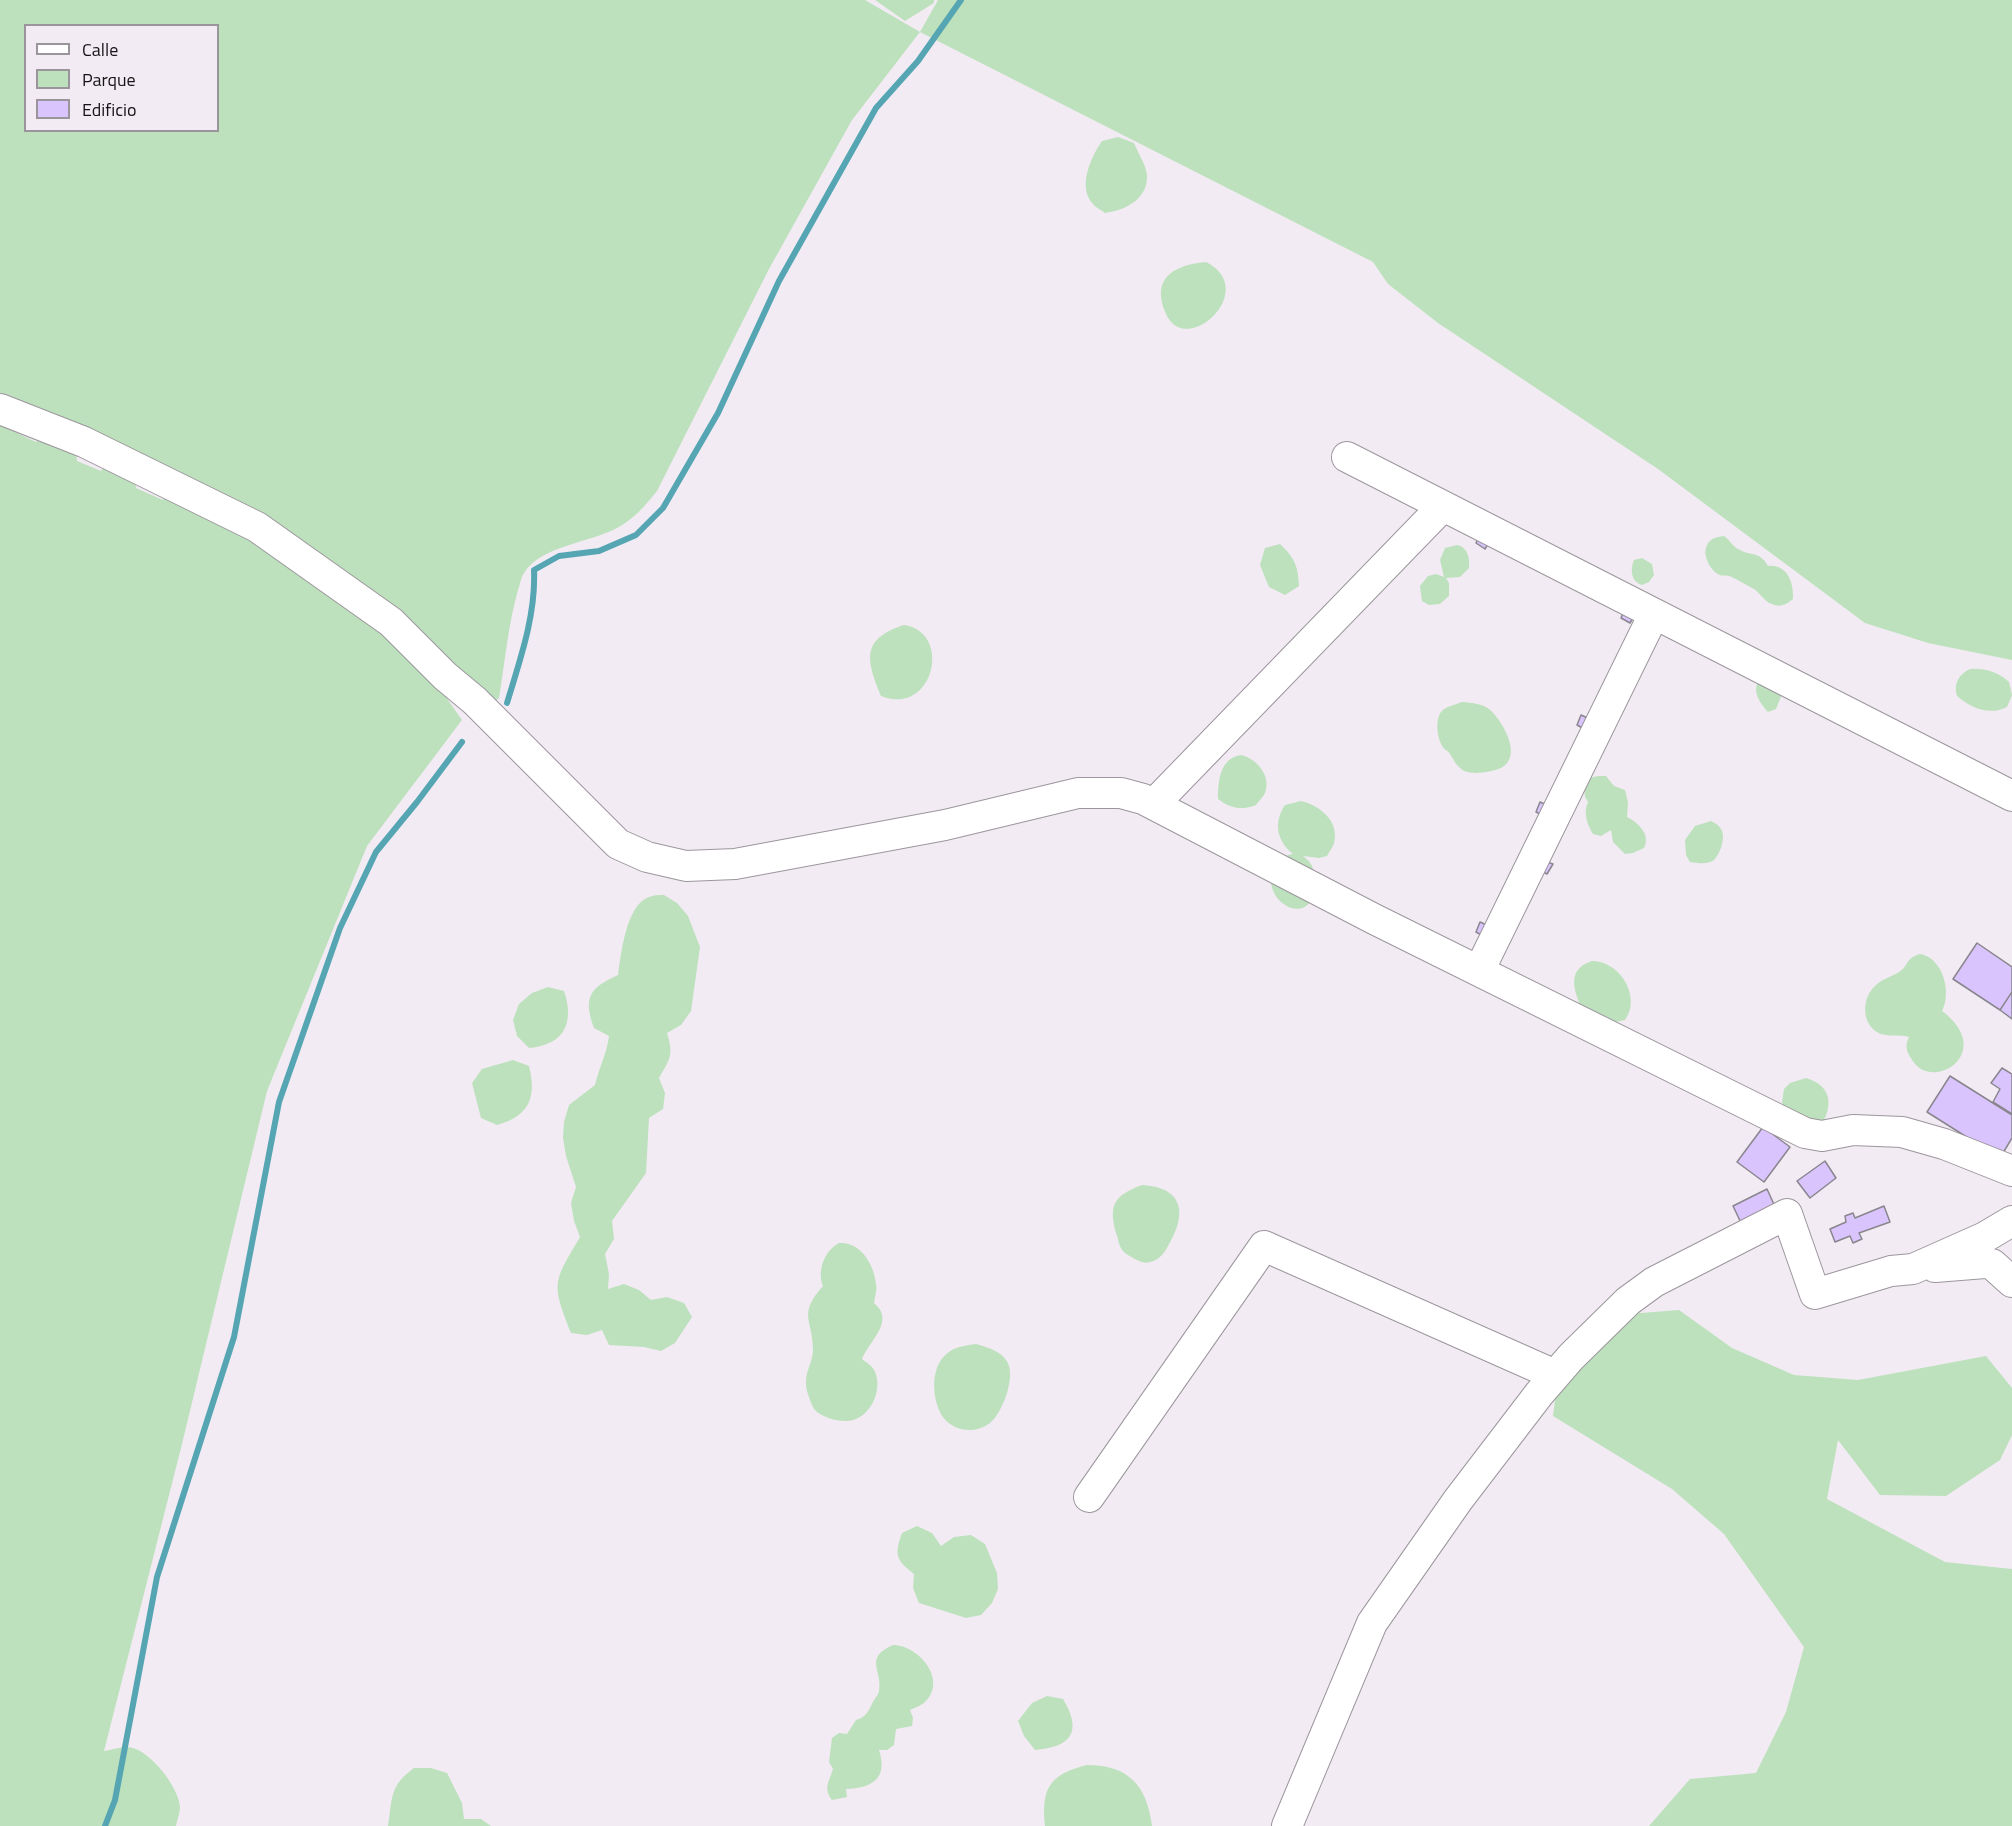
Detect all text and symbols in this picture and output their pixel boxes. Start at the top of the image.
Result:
legend [24,24,219,132]
text: Calle [82,36,118,63]
text: Parque [82,66,136,93]
text: Edificio [82,96,136,123]

